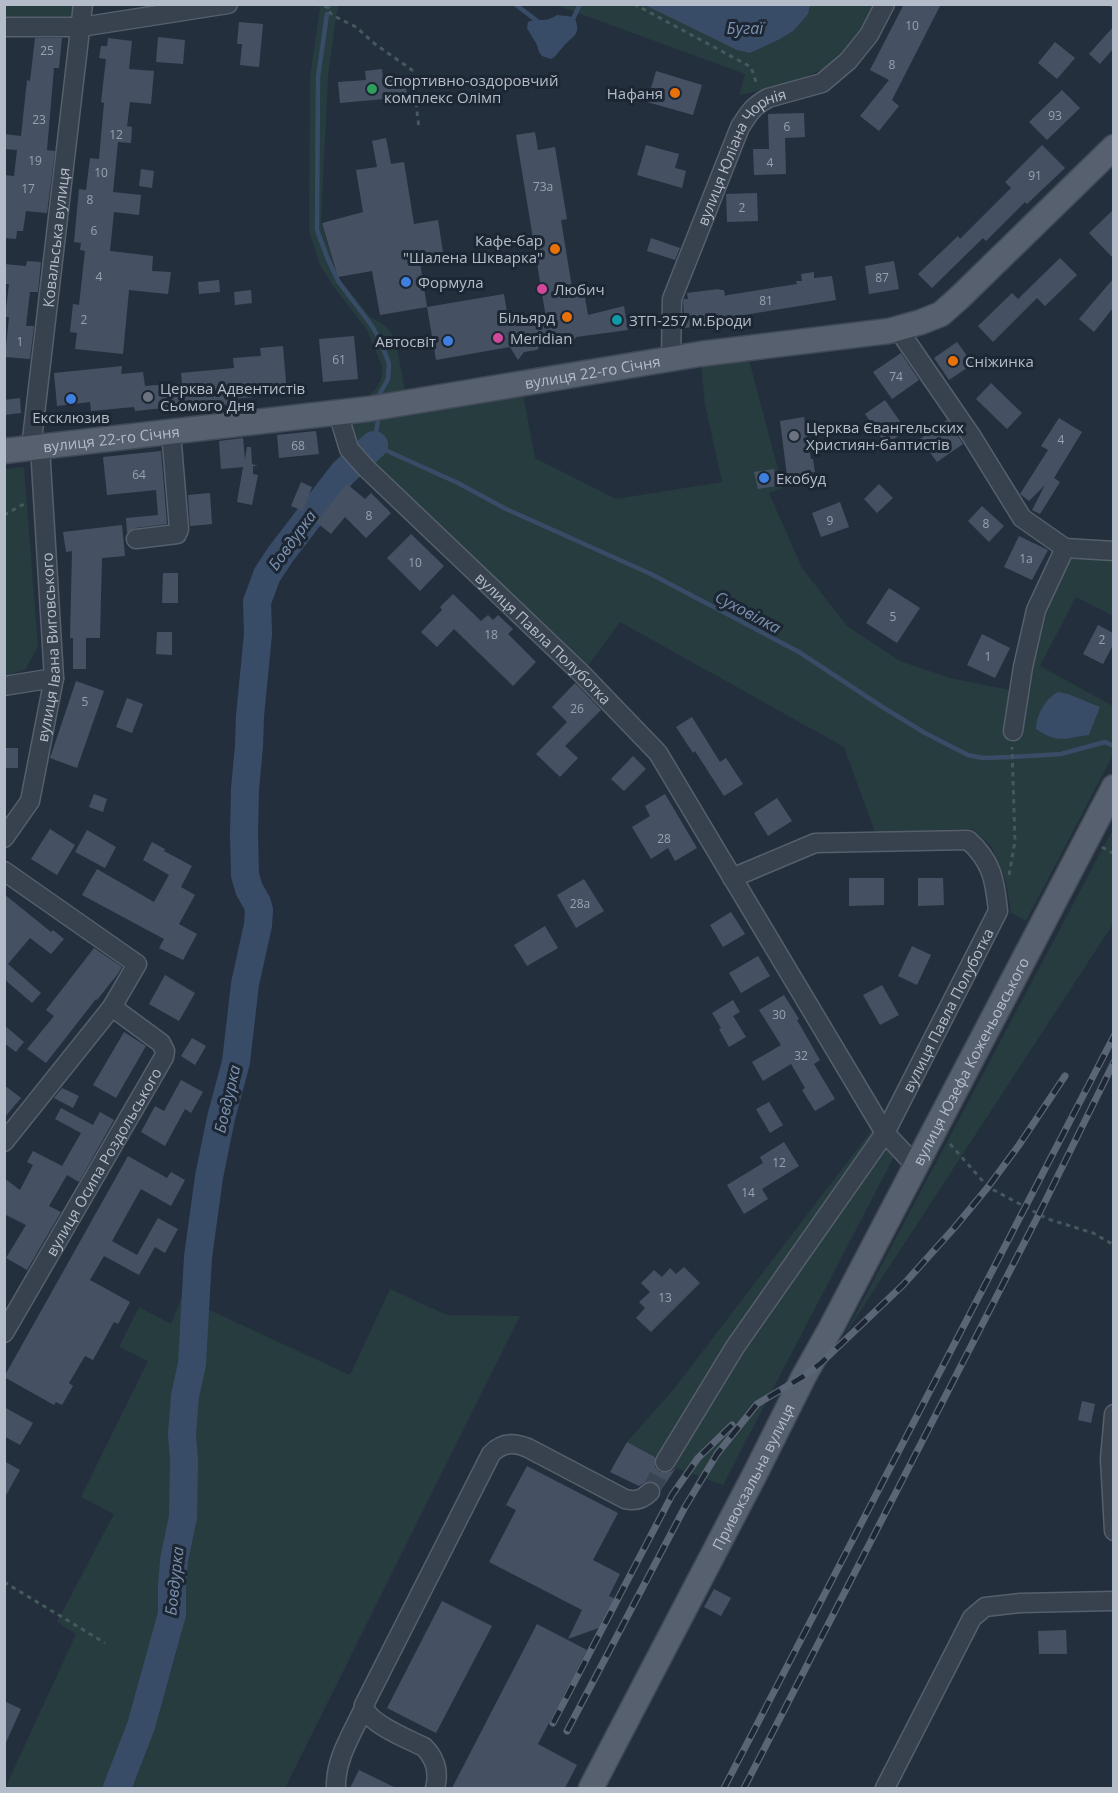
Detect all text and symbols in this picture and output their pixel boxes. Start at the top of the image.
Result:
water label: Бугаї [727,17,765,39]
house number: 10 [905,17,919,34]
house number: 25 [40,42,54,59]
house number: 8 [889,56,896,73]
place label: Спортивно-оздоровчий комплекс Олімп [384,70,558,107]
marker: Спортивно-оздоровчий комплекс Олімп [365,82,379,96]
place label: Нафаня [607,83,663,103]
street label: вулиця Юліана Чорнія [692,83,788,228]
marker: Нафаня [668,86,682,100]
house number: 93 [1048,107,1062,124]
house number: 23 [32,111,46,128]
house number: 6 [784,118,791,135]
house number: 12 [109,126,123,143]
house number: 19 [28,152,42,169]
house number: 4 [767,154,774,171]
house number: 10 [94,164,108,181]
street label: Ковальська вулиця [38,166,74,308]
house number: 91 [1028,167,1042,184]
house number: 73а [533,178,553,195]
house number: 17 [21,180,35,197]
house number: 8 [87,191,94,208]
house number: 2 [739,199,746,216]
house number: 6 [91,222,98,239]
place label: Кафе-бар "Шалена Шкварка" [403,230,543,267]
marker: Кафе-бар "Шалена Шкварка" [548,242,562,256]
house number: 4 [96,268,103,285]
house number: 87 [875,269,889,286]
place label: Формула [418,272,484,292]
marker: Формула [399,275,413,289]
place label: Любич [554,279,605,299]
marker: Любич [535,282,549,296]
house number: 81 [759,292,773,309]
place label: Більярд [499,307,555,327]
marker: Більярд [560,310,574,324]
place label: ЗТП-257 м.Броди [629,310,752,330]
house number: 2 [81,311,88,328]
marker: ЗТП-257 м.Броди [610,313,624,327]
place label: Meridian [510,328,572,348]
place label: Автосвіт [375,331,436,351]
marker: Meridian [491,331,505,345]
house number: 1 [17,333,23,350]
marker: Автосвіт [441,334,455,348]
house number: 61 [332,351,346,368]
street label: вулиця 22-го Січня [523,351,662,393]
place label: Сніжинка [965,351,1034,371]
marker: Сніжинка [946,354,960,368]
house number: 74 [889,368,903,385]
place label: Церква Адвентистів Сьомого Дня [160,378,305,415]
marker: Церква Адвентистів Сьомого Дня [141,390,155,404]
marker: Ексклюзив [64,392,78,406]
place label: Ексклюзив [32,407,110,427]
place label: Церква Євангельских Християн-баптистів [806,417,964,454]
street label: вулиця 22-го Січня [42,421,181,456]
marker: Церква Євангельских Християн-баптистів [787,429,801,443]
house number: 4 [1058,431,1065,448]
house number: 68 [291,437,305,454]
house number: 64 [132,466,146,483]
place label: Екобуд [776,468,827,488]
marker: Екобуд [757,471,771,485]
water label: Бовдурка [263,506,321,574]
house number: 8 [366,507,373,524]
house number: 9 [827,512,834,529]
house number: 8 [983,515,990,532]
house number: 1а [1019,550,1033,567]
street label: вулиця Івана Виговського [32,552,65,744]
house number: 10 [408,554,422,571]
street label: вулиця Павла Полуботка [471,568,616,709]
water label: Суховілка [711,586,785,638]
house number: 5 [890,608,897,625]
house number: 18 [484,626,498,643]
house number: 2 [1099,631,1106,648]
house number: 1 [985,648,991,665]
house number: 5 [82,693,89,710]
house number: 26 [570,700,584,717]
house number: 28 [657,830,671,847]
house number: 28а [570,895,590,912]
street label: вулиця Павла Полуботка [897,924,998,1096]
street label: вулиця Юзефа Коженьовського [908,954,1033,1169]
house number: 30 [772,1006,786,1023]
house number: 32 [794,1047,808,1064]
water label: Бовдурка [209,1063,245,1135]
street label: вулиця Осипа Роздольського [41,1064,166,1260]
house number: 12 [772,1154,786,1171]
house number: 14 [741,1184,755,1201]
house number: 13 [658,1289,672,1306]
street label: Привокзальна вулиця [707,1400,799,1553]
water label: Бовдурка [159,1546,189,1616]

